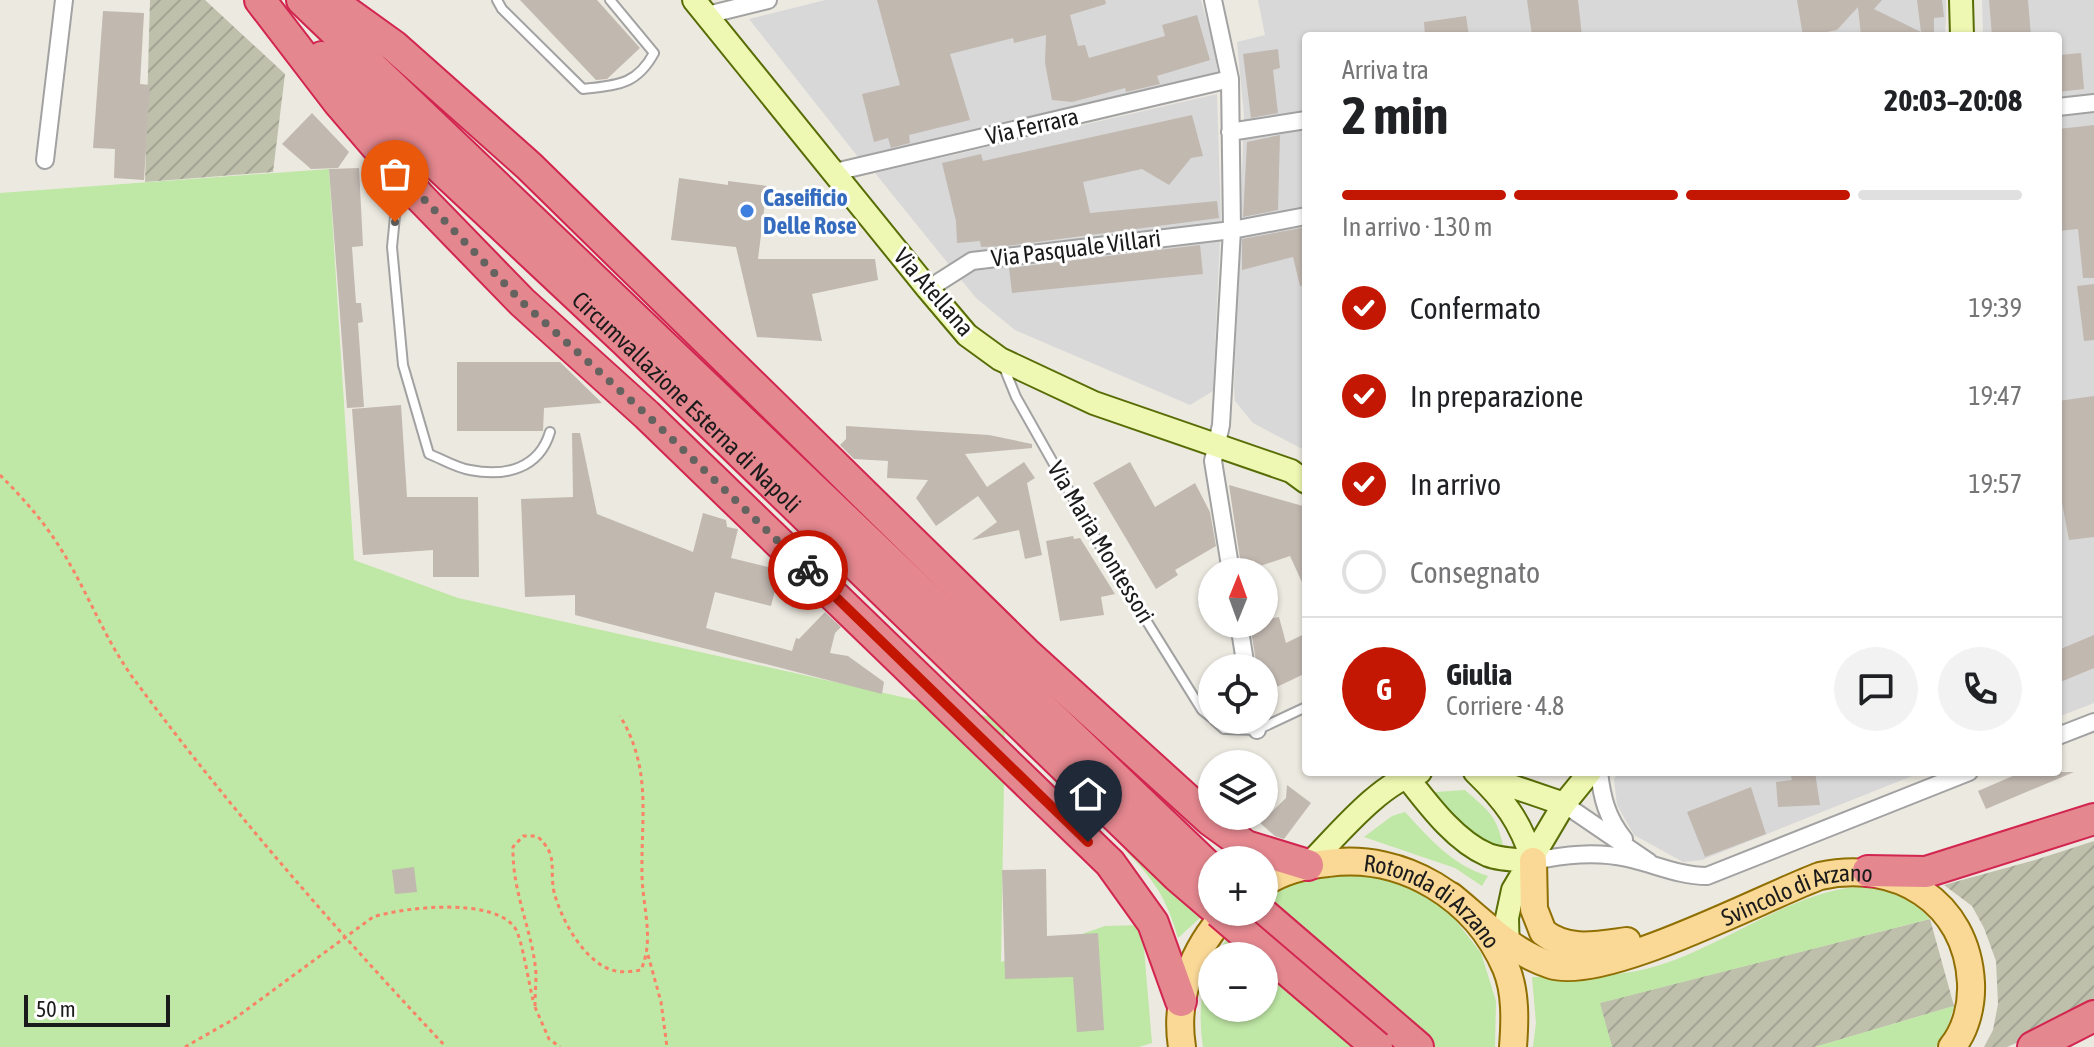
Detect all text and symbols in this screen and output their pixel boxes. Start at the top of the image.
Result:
text: Arriva tra [1342,55,1429,85]
text: 20:03–20:08 [1884,83,2022,117]
text: 2 min [1342,85,1448,145]
street label: Via Ferrara [983,102,1081,150]
pin [361,140,429,222]
icon: bag [373,152,417,196]
place label: Caseificio Delle Rose [763,184,857,239]
marker: Caseificio Delle Rose [738,202,756,220]
text: In arrivo · 130 m [1342,212,1493,242]
street label: Via Pasquale Villari [990,224,1162,272]
street label: Via Atellana [888,242,980,342]
street label: Circumvallazione Esterna di Napoli [567,286,807,518]
icon: check [1342,286,1386,330]
text: Confermato [1410,291,1541,325]
text: 19:39 [1968,293,2022,323]
icon: check [1342,374,1386,418]
text: In preparazione [1410,379,1583,413]
text: 19:47 [1968,381,2022,411]
street label: Via Maria Montessori [1042,456,1160,628]
icon: check [1342,462,1386,506]
text: In arrivo [1410,467,1501,501]
text: 19:57 [1968,469,2022,499]
courier [768,530,848,610]
icon: bike [786,548,830,592]
text: Consegnato [1410,555,1540,589]
north arrow [1198,558,1278,638]
map controls [1198,558,1278,1022]
button: chat [1834,647,1918,731]
button: phone [1938,647,2022,731]
button: locate [1198,654,1278,734]
text: Giulia [1446,657,1512,691]
text: G [1376,672,1392,706]
text: Corriere · 4.8 [1446,691,1564,721]
button: layers [1198,750,1278,830]
pin [1054,760,1122,842]
icon: home [1066,772,1110,816]
button: + [1198,846,1278,926]
street label: Rotonda di Arzano [1362,849,1506,953]
street label: Svincolo di Arzano [1717,859,1874,931]
button: − [1198,942,1278,1022]
scale bar [24,991,170,1027]
text: 50 m [36,996,76,1022]

